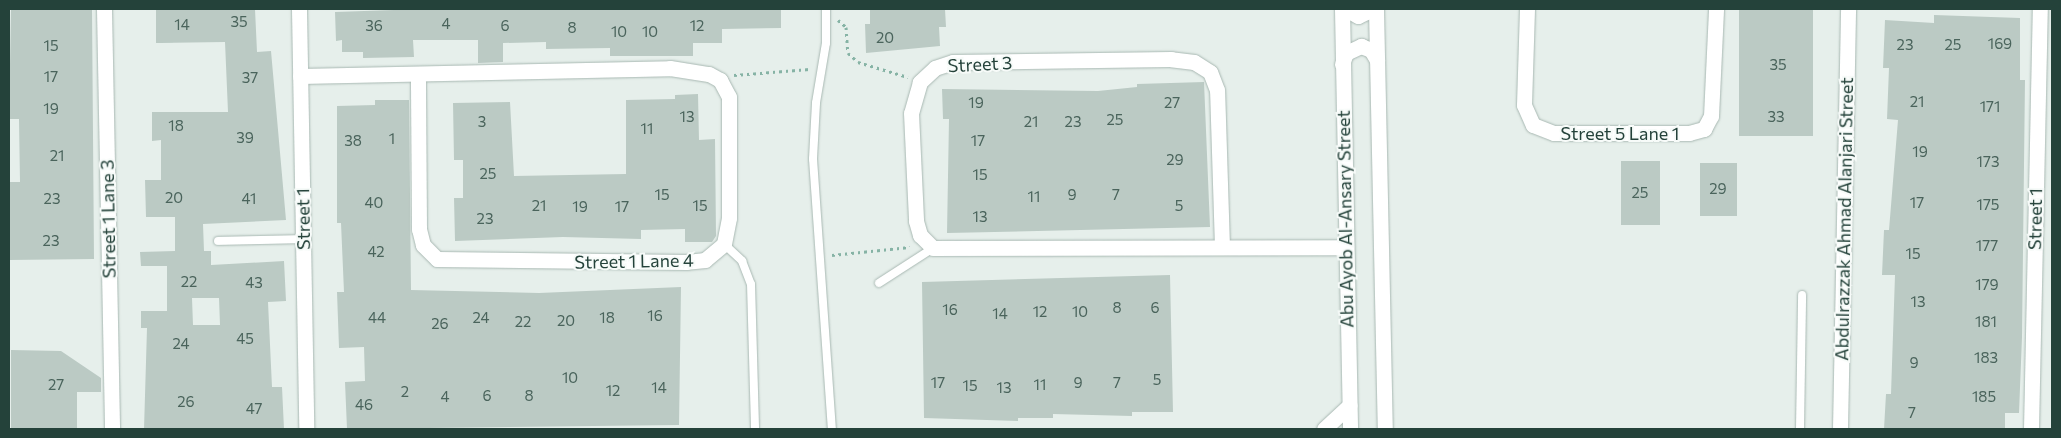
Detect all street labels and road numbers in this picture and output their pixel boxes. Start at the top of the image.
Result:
street label: Street 3 [947,52,1013,76]
street label: Abdulrazzak Ahmad Alanjari Street [1831,77,1857,361]
street label: Abu Ayob Al-Ansary Street [1332,110,1358,328]
street label: Street 5 Lane 1 [1561,122,1679,144]
street label: Street 1 Lane 3 [96,159,120,279]
street label: Street 1 [292,188,314,250]
street label: Street 1 [2024,188,2046,250]
street label: Street 1 Lane 4 [574,249,694,273]

